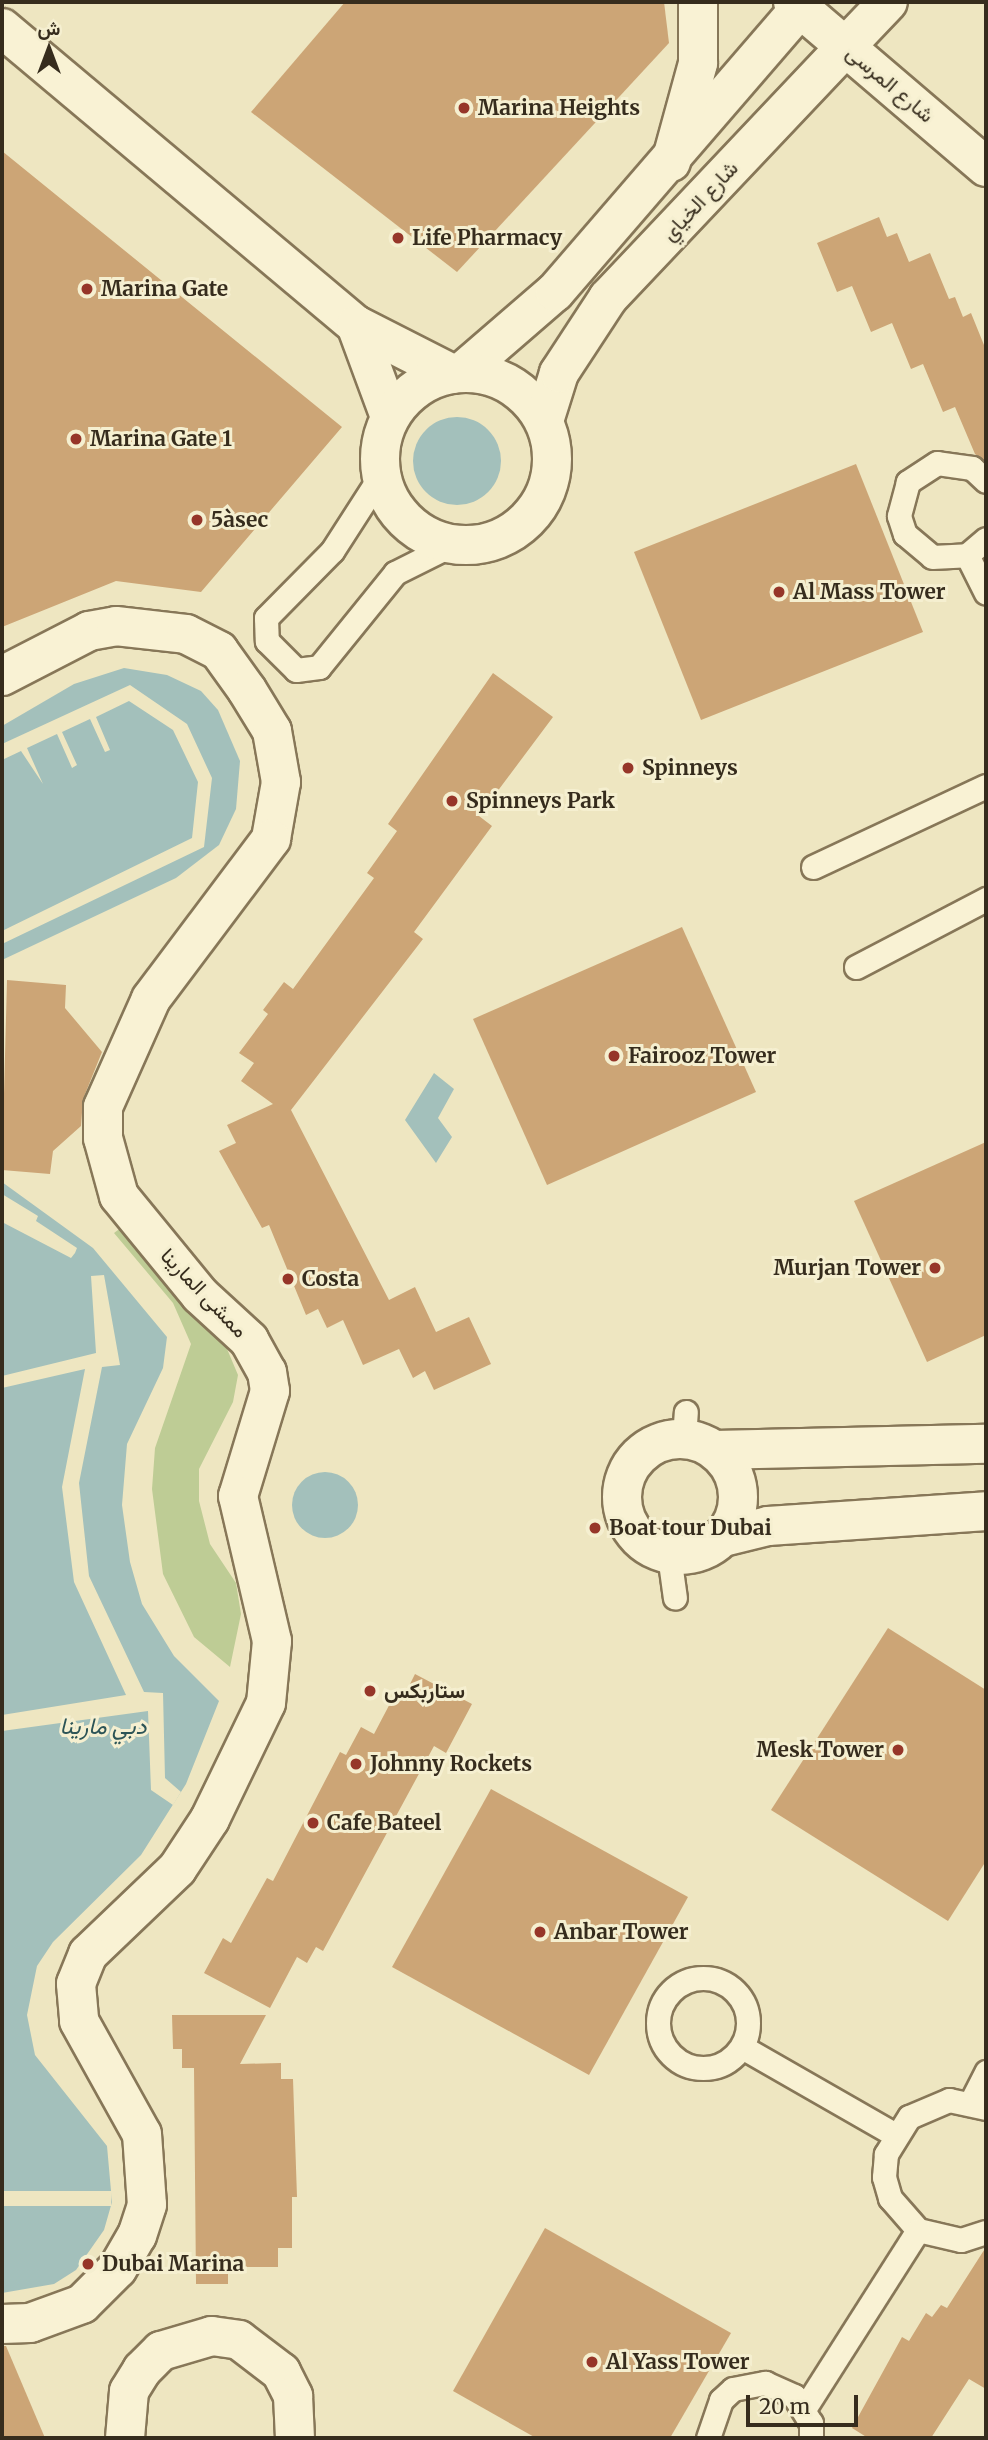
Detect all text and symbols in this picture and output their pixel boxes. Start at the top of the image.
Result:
north arrow [14,14,84,84]
text: ش [38,16,60,40]
street label: شارع المرسى [841,40,939,128]
place label: Marina Heights [478,95,640,121]
marker: Marina Heights [456,100,472,116]
street label: شارع الخياي [657,156,743,246]
place label: Life Pharmacy [412,225,562,251]
marker: Life Pharmacy [390,230,406,246]
place label: Marina Gate [101,276,228,302]
marker: Marina Gate [79,281,95,297]
place label: Marina Gate 1 [90,426,232,452]
marker: Marina Gate 1 [68,431,84,447]
place label: 5àsec [211,507,268,533]
marker: 5àsec [189,512,205,528]
place label: Al Mass Tower [793,579,946,605]
marker: Al Mass Tower [771,584,787,600]
place label: Spinneys [642,755,738,781]
marker: Spinneys [620,760,636,776]
place label: Spinneys Park [466,788,615,814]
marker: Spinneys Park [444,793,460,809]
place label: Fairooz Tower [628,1043,776,1069]
marker: Fairooz Tower [606,1048,622,1064]
street label: ممشى المارينا [155,1243,253,1343]
place label: Murjan Tower [773,1255,921,1281]
marker: Murjan Tower [927,1260,943,1276]
place label: Costa [302,1266,359,1292]
marker: Costa [280,1271,296,1287]
place label: Boat tour Dubai [609,1515,772,1541]
marker: Boat tour Dubai [587,1520,603,1536]
place label: ستاربكس [384,1678,465,1704]
marker: ستاربكس [362,1683,378,1699]
water label: دبي مارينا [60,1712,146,1740]
place label: Mesk Tower [756,1737,884,1763]
marker: Mesk Tower [890,1742,906,1758]
place label: Johnny Rockets [370,1751,532,1777]
marker: Johnny Rockets [348,1756,364,1772]
place label: Cafe Bateel [327,1810,441,1836]
marker: Cafe Bateel [305,1815,321,1831]
place label: Anbar Tower [554,1919,688,1945]
marker: Anbar Tower [532,1924,548,1940]
place label: Dubai Marina [102,2251,244,2277]
marker: Dubai Marina [80,2256,96,2272]
place label: Al Yass Tower [606,2349,749,2375]
marker: Al Yass Tower [584,2354,600,2370]
scale bar [750,2380,862,2424]
text: 20 m [759,2393,810,2420]

